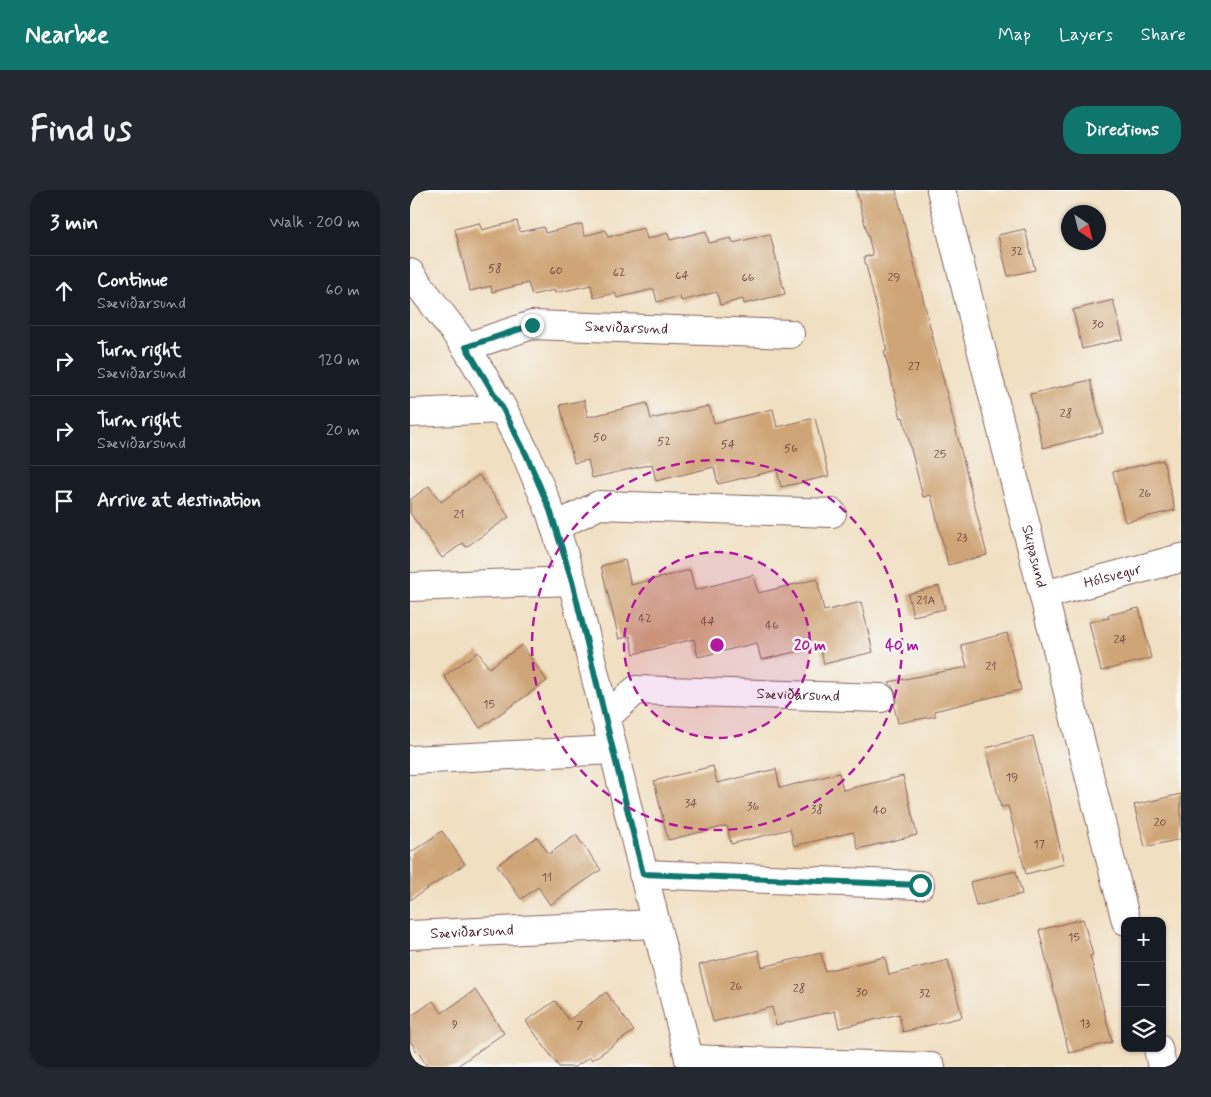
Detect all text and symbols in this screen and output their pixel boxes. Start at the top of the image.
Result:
text: Nearbee [25,20,109,51]
text: Map [998,23,1031,47]
text: Layers [1059,23,1113,47]
text: Share [1141,23,1186,47]
button: Directions [1063,106,1181,154]
text: Find us [30,107,132,153]
north arrow [1061,205,1106,250]
text: 3 min [50,209,98,237]
text: Walk · 200 m [269,212,360,233]
house number: 32 [1011,244,1023,260]
house number: 58 [488,261,502,277]
house number: 60 [549,263,563,279]
house number: 62 [613,265,625,281]
text: Continue [97,268,168,293]
house number: 64 [675,268,689,284]
house number: 66 [742,270,755,286]
house number: 29 [887,270,901,286]
icon: ahead [50,277,78,305]
text: 60 m [326,280,360,301]
text: Sæviðarsund [97,293,186,314]
route end [521,314,544,337]
street label: Sæviðarsund [584,317,669,340]
house number: 30 [1092,317,1104,333]
text: Turn right [97,338,181,363]
icon: right [50,347,78,375]
text: 120 m [318,350,360,371]
house number: 27 [908,359,920,375]
text: Sæviðarsund [97,363,186,384]
house number: 28 [1060,406,1072,422]
text: Turn right [97,408,181,433]
icon: right [50,417,78,445]
text: 20 m [326,420,360,441]
house number: 50 [593,430,607,446]
text: Sæviðarsund [97,433,186,454]
house number: 52 [657,434,671,450]
house number: 54 [721,437,735,453]
house number: 56 [784,441,798,457]
house number: 25 [934,447,946,463]
house number: 26 [1139,486,1152,502]
icon: arrive [50,487,78,515]
text: Arrive at destination [97,488,261,513]
house number: 21 [453,507,465,523]
street label: Skipasund [1016,523,1051,590]
house number: 23 [957,530,967,546]
street label: Hólsvegur [1082,559,1144,594]
house number: 21A [917,593,936,609]
house number: 42 [638,611,652,627]
house number: 44 [701,614,715,630]
house number: 46 [765,618,779,634]
house number: 24 [1113,632,1127,648]
centre of rings [708,636,726,654]
text: 20 m [794,636,826,656]
text: 40 m [885,636,919,656]
house number: 21 [985,659,997,675]
street label: Sæviðarsund [756,684,840,707]
house number: 15 [483,697,495,713]
house number: 19 [1006,770,1018,786]
house number: 34 [685,796,697,812]
house number: 36 [747,799,759,815]
house number: 38 [811,802,823,818]
house number: 40 [873,803,887,819]
house number: 20 [1154,815,1167,831]
house number: 17 [1033,837,1045,853]
house number: 11 [542,870,552,886]
route start [909,874,932,897]
map controls [1121,917,1166,1052]
button: + [1121,917,1166,962]
street label: Sæviðarsund [430,920,514,944]
house number: 15 [1068,930,1080,946]
button: − [1121,962,1166,1007]
house number: 26 [730,979,743,995]
house number: 28 [793,981,805,997]
house number: 30 [856,985,868,1001]
house number: 32 [919,986,931,1002]
button: layers [1121,1007,1166,1052]
house number: 13 [1080,1016,1090,1032]
house number: 9 [452,1017,458,1033]
house number: 7 [576,1018,584,1034]

